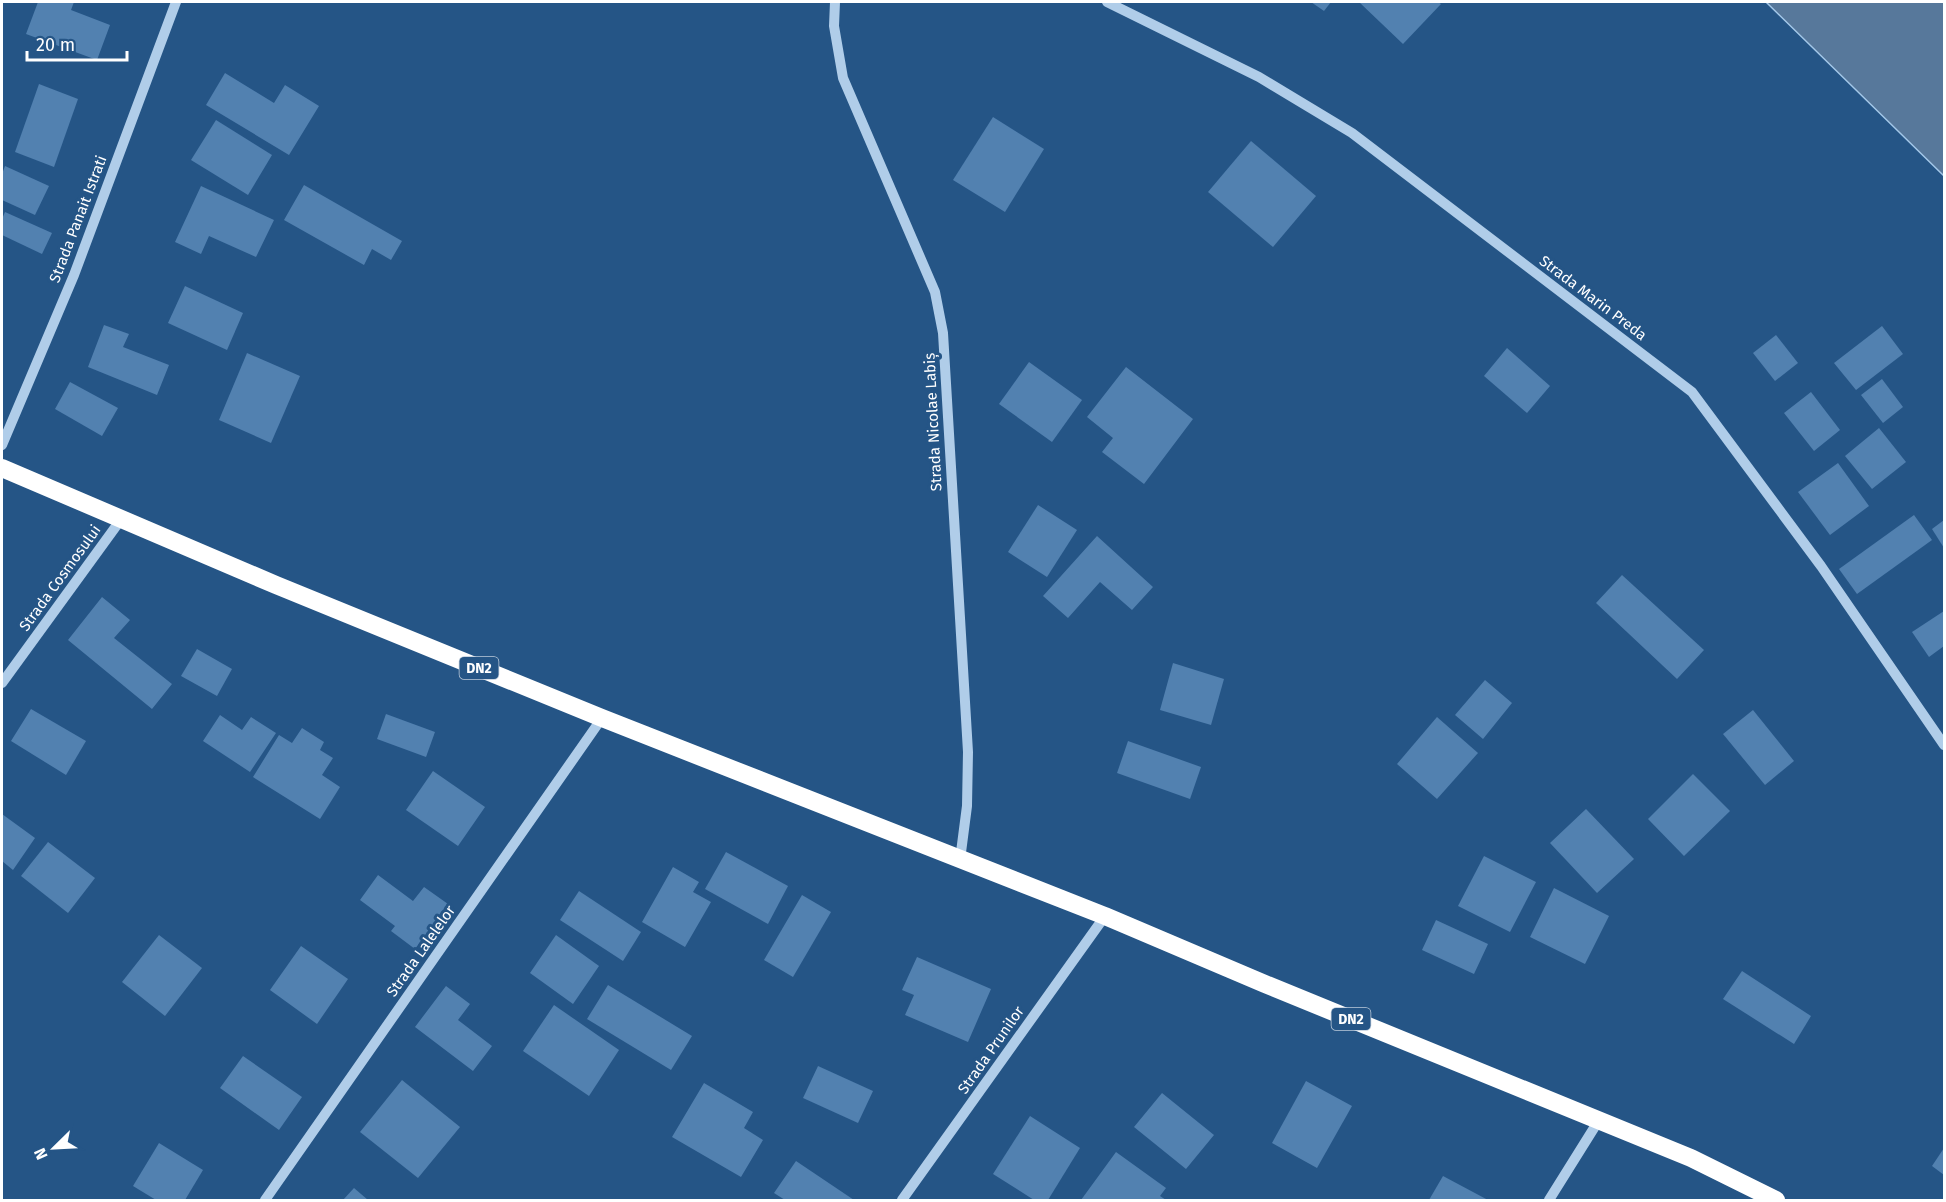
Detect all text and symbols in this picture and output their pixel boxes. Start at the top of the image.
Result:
scale bar [27,24,128,62]
text: 20 m [36,34,75,56]
street label: Strada Panait Istrati [45,153,111,285]
street label: Strada Marin Preda [1536,252,1650,344]
street label: Strada Nicolae Labiș [920,352,947,492]
street label: Strada Cosmosului [15,521,105,635]
road number: DN2 [460,657,498,679]
street label: Strada Lalelelor [383,902,459,1000]
street label: Strada Prunilor [954,1003,1028,1097]
road number: DN2 [1332,1008,1370,1030]
north arrow [24,1118,84,1178]
text: N [30,1145,52,1163]

